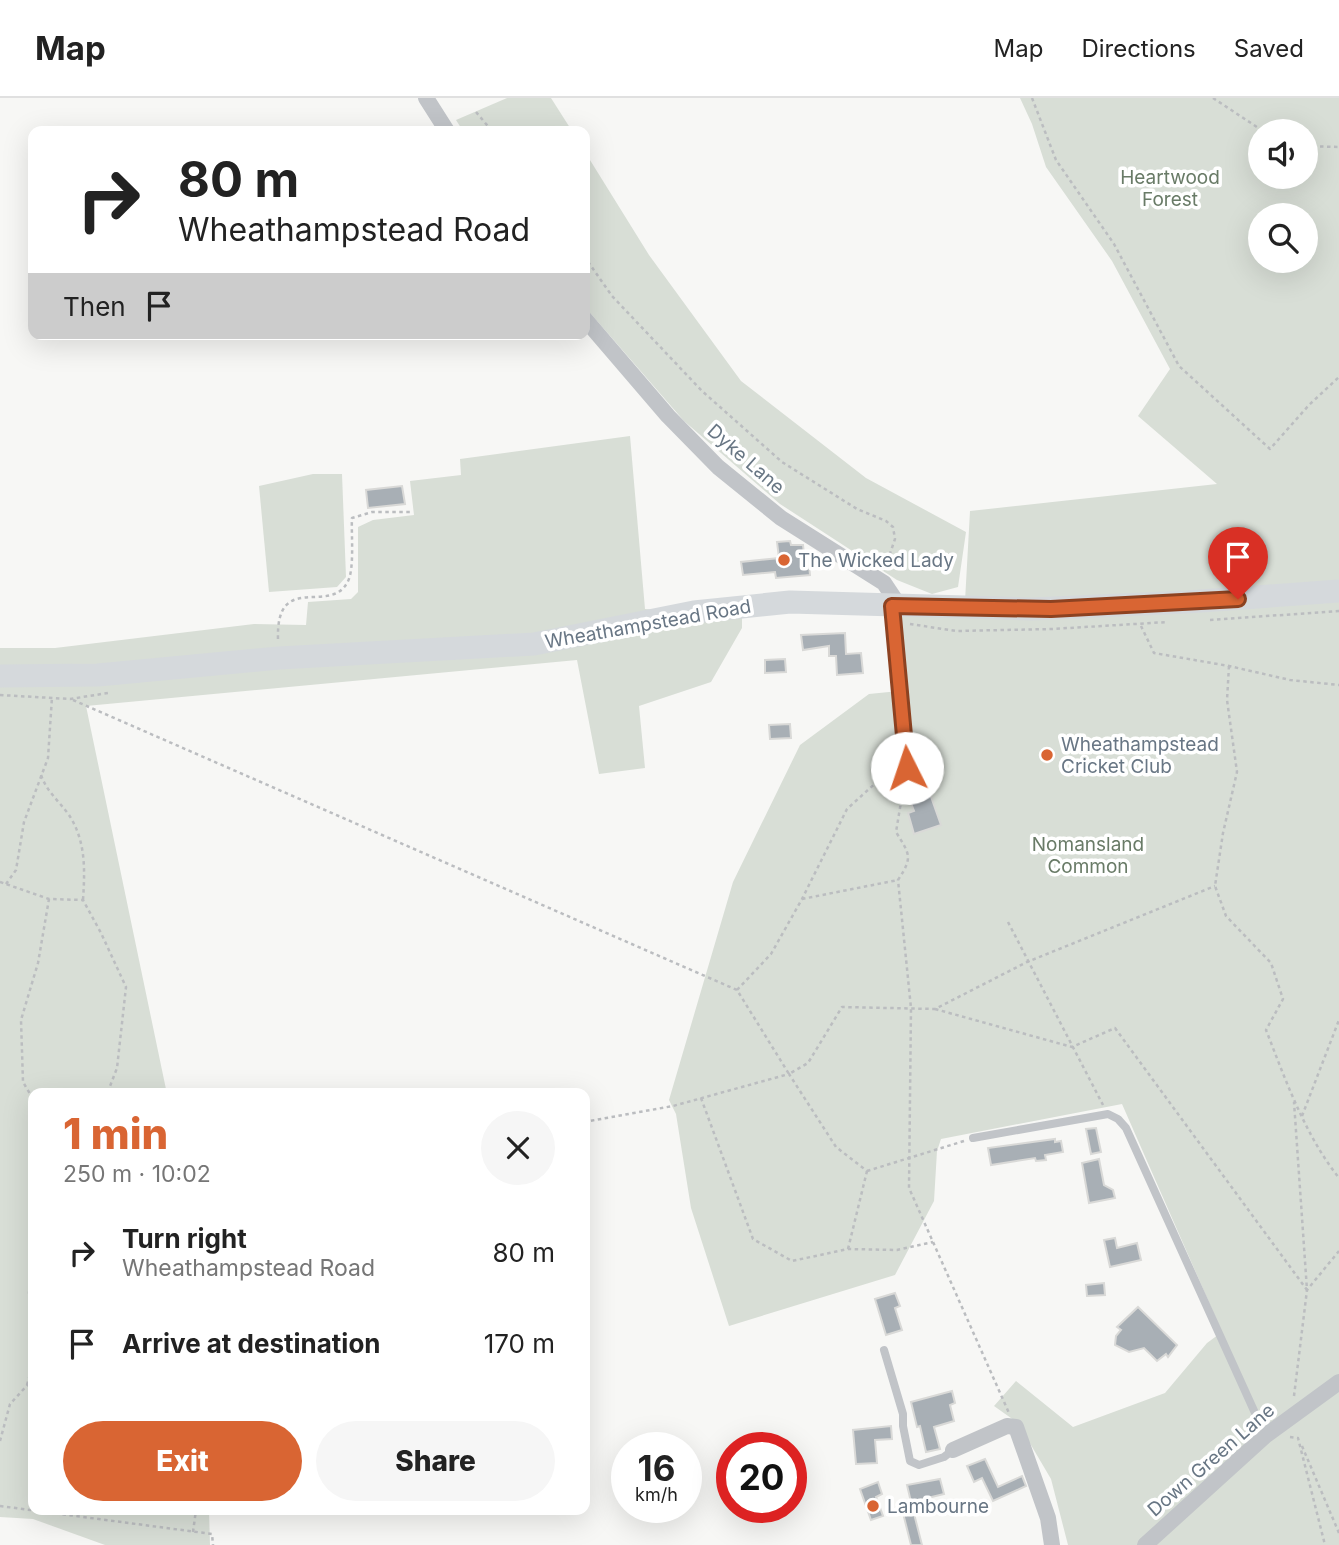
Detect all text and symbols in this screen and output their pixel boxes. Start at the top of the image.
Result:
text: Map [35,28,106,68]
text: Map [994,34,1043,63]
text: Directions [1081,34,1196,63]
text: Saved [1234,34,1304,63]
map controls [1248,119,1318,273]
button: sound [1248,119,1318,189]
text: 80 m [178,150,299,209]
icon: right [63,154,154,245]
park label: Heartwood Forest [1120,166,1220,211]
button: search [1248,203,1318,273]
text: Wheathampstead Road [178,210,530,249]
icon: arrive [140,287,178,325]
text: Then [63,291,126,322]
street label: Dyke Lane [703,419,789,499]
pin [1208,527,1268,599]
icon: arrive [1219,538,1257,576]
place label: The Wicked Lady [798,549,954,572]
marker: The Wicked Lady [776,552,792,568]
street label: Wheathampstead Road [543,595,753,653]
position arrow [870,731,944,805]
place label: Wheathampstead Cricket Club [1061,733,1219,778]
marker: Wheathampstead Cricket Club [1039,747,1055,763]
park label: Nomansland Common [1032,833,1144,878]
text: 1 min [63,1108,168,1159]
button: close [481,1111,555,1185]
text: 250 m · 10:02 [63,1160,211,1188]
text: Turn right [122,1223,247,1254]
icon: right [63,1234,101,1272]
text: 80 m [492,1237,555,1268]
text: Wheathampstead Road [122,1254,375,1282]
icon: arrive [63,1325,101,1363]
text: Arrive at destination [122,1328,381,1359]
text: 170 m [484,1328,555,1359]
street label: Down Green Lane [1143,1399,1279,1521]
button: Exit [63,1421,302,1501]
button: Share [316,1421,555,1501]
speed limit sign: 20 [716,1432,807,1523]
text: 16 [638,1447,675,1489]
text: km/h [635,1484,678,1505]
place label: Lambourne [887,1495,989,1518]
marker: Lambourne [865,1498,881,1514]

